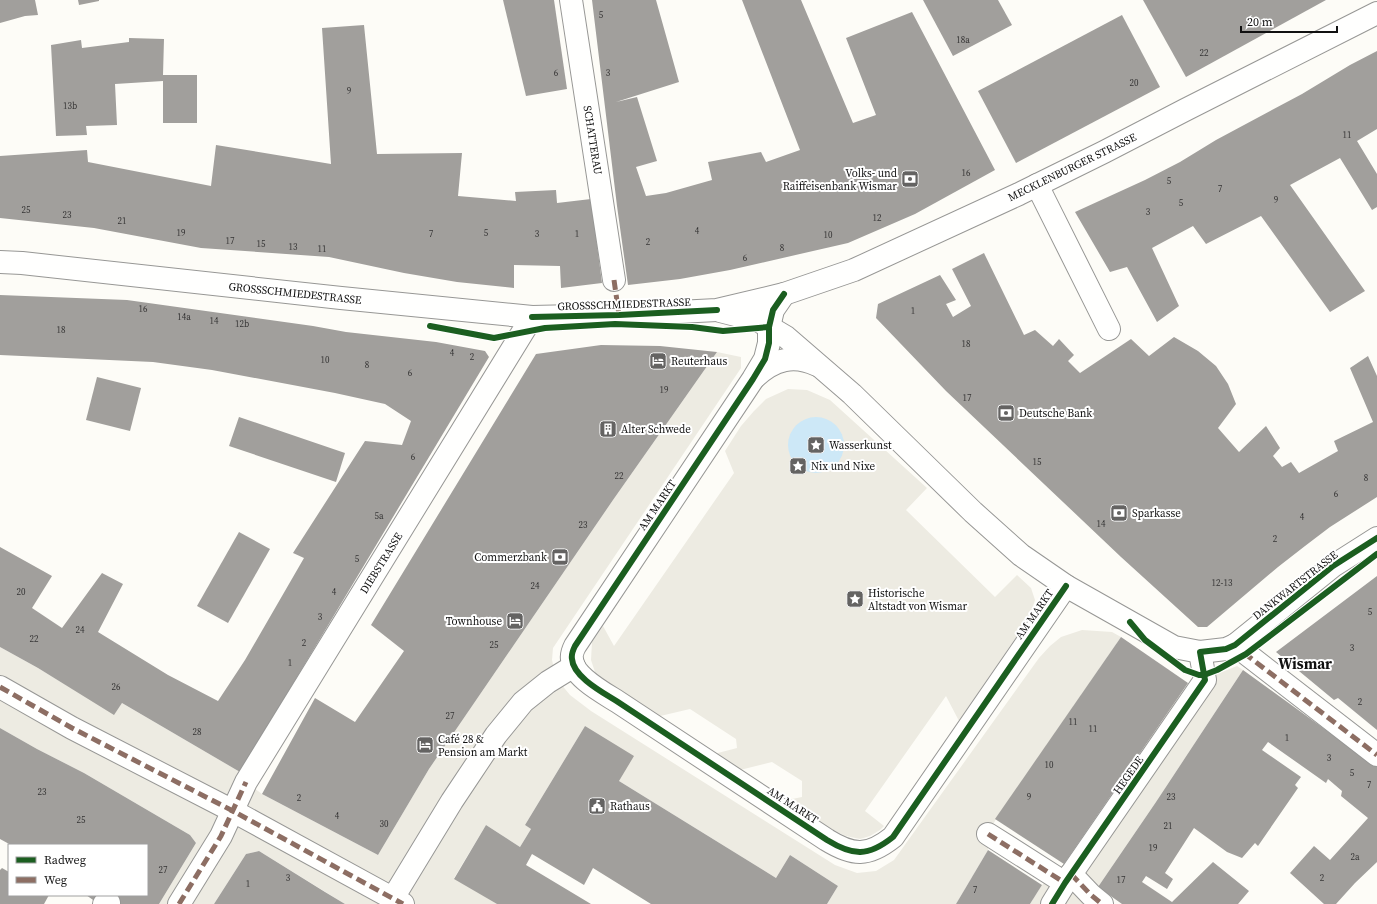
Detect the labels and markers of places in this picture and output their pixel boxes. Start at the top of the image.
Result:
place label: Volks- und Raiffeisenbank Wismar [783,166,898,194]
bank icon: Volks- und Raiffeisenbank Wismar [900,169,920,189]
hotel icon: Reuterhaus [648,351,668,371]
place label: Reuterhaus [671,354,727,369]
bank icon: Deutsche Bank [996,403,1016,423]
place label: Deutsche Bank [1019,406,1093,421]
building icon: Alter Schwede [598,419,618,439]
place label: Alter Schwede [621,422,691,437]
place icon: Wasserkunst [806,435,826,455]
place label: Wasserkunst [829,438,892,453]
place icon: Nix und Nixe [788,456,808,476]
place label: Nix und Nixe [811,459,876,474]
bank icon: Sparkasse [1109,503,1129,523]
place label: Sparkasse [1132,506,1181,521]
bank icon: Commerzbank [550,547,570,567]
place label: Commerzbank [474,550,548,565]
place label: Historische Altstadt von Wismar [868,586,968,614]
place icon: Historische Altstadt von Wismar [845,589,865,609]
hotel icon: Townhouse [505,611,525,631]
place label: Townhouse [446,614,502,629]
place label: Café 28 & Pension am Markt [438,732,528,760]
hotel icon: Café 28 & Pension am Markt [415,735,435,755]
public building icon: Rathaus [587,796,607,816]
place label: Rathaus [610,799,650,814]

